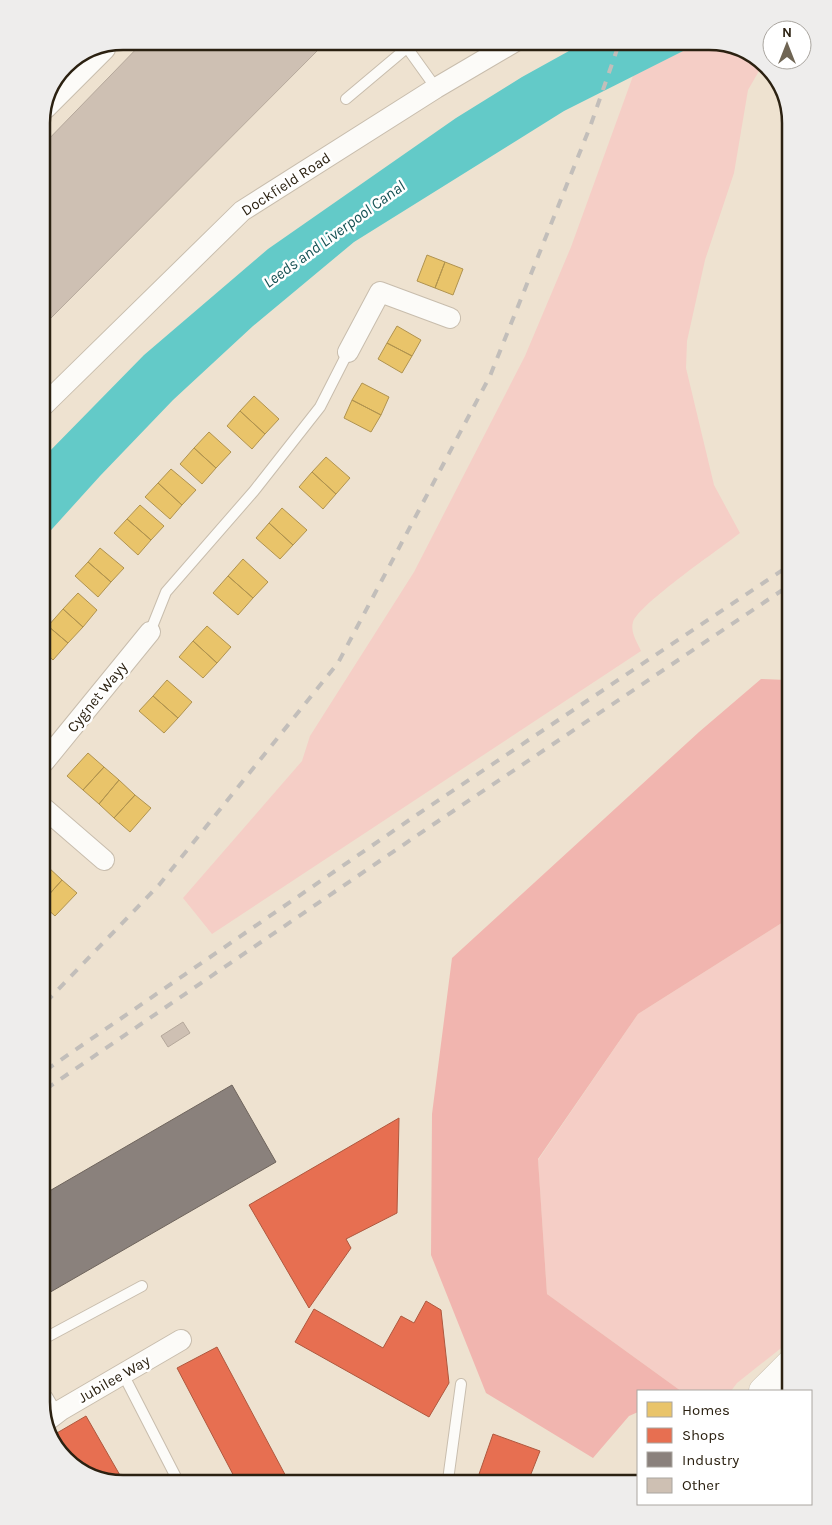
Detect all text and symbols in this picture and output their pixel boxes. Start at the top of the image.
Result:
north arrow [762,20,812,70]
text: N [782,24,792,41]
street label: Dockfield Road [238,148,334,220]
water label: Leeds and Liverpool Canal [259,176,409,292]
street label: Cygnet Wayy [63,658,131,736]
street label: Jubilee Way [75,1351,153,1407]
legend [637,1390,812,1505]
text: Homes [682,1401,730,1419]
text: Shops [682,1426,725,1444]
text: Industry [682,1451,739,1469]
text: Other [682,1476,720,1494]

